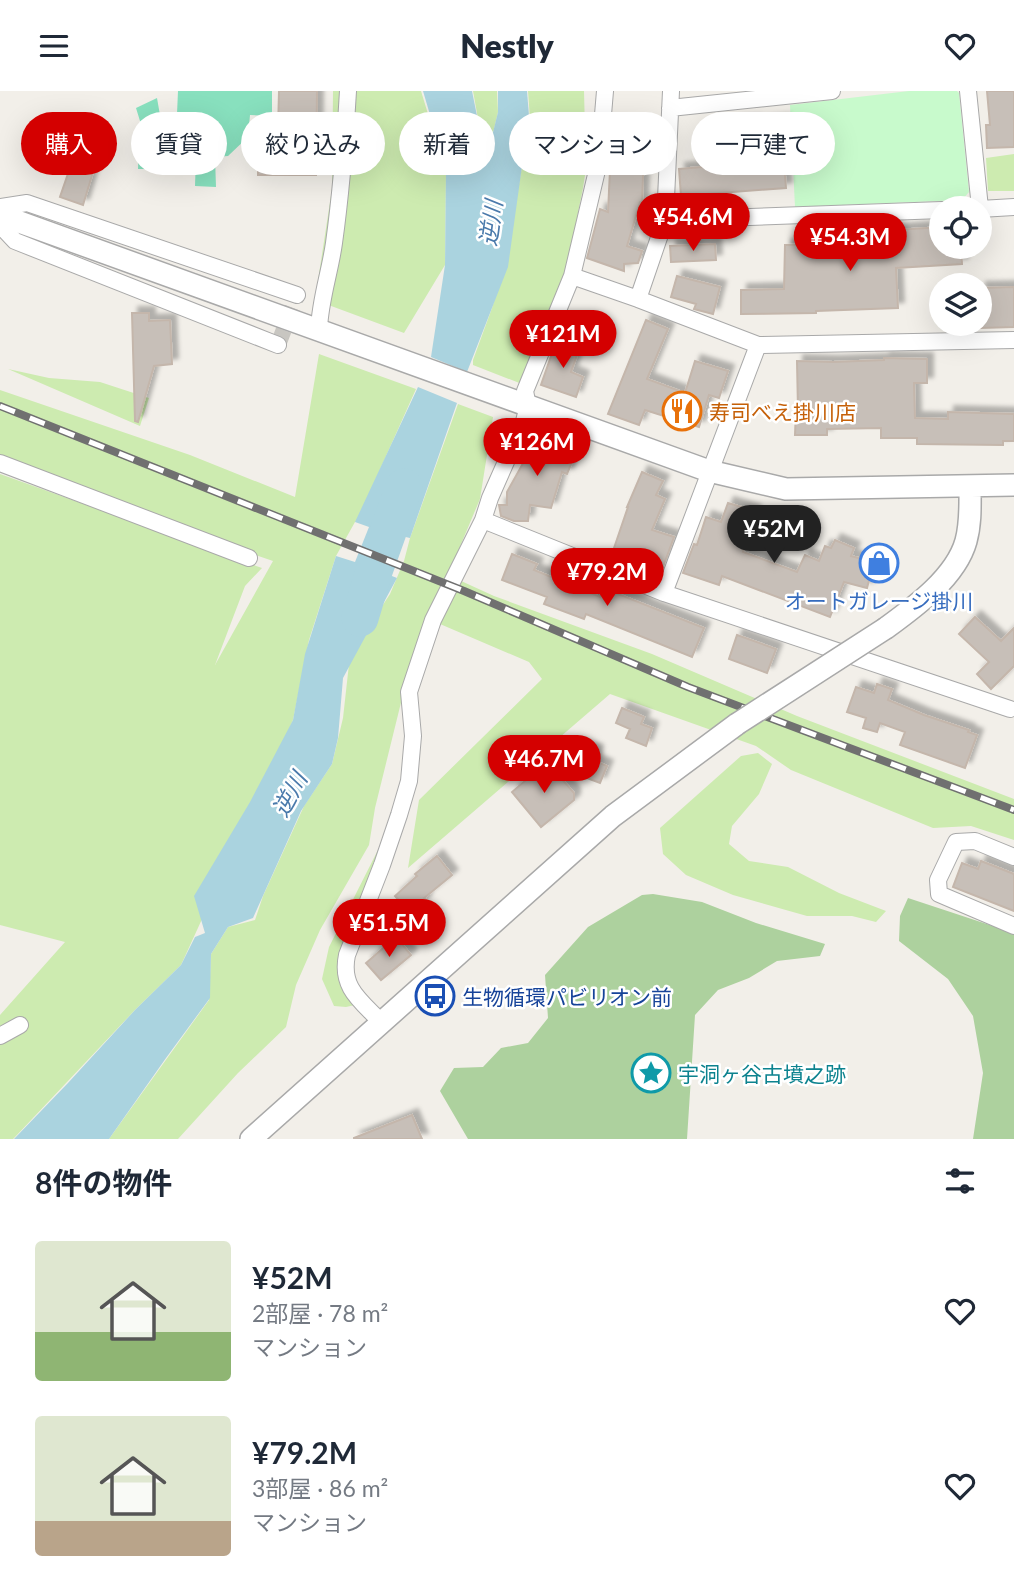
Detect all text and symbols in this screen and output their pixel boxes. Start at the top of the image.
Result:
text: Nestly [460,26,554,65]
icon: menu [35,27,73,65]
icon: heart [941,27,979,65]
chip: 購入 [21,112,117,175]
chip: 賃貸 [131,112,227,175]
chip: 絞り込み [241,112,385,175]
chip: 新着 [399,112,495,175]
chip: マンション [509,112,677,175]
chip: 一戸建て [691,112,835,175]
pin: ¥54.6M [636,193,750,253]
water label: 逆川 [473,195,507,248]
map controls [929,196,992,336]
button: locate [929,196,992,259]
text: ¥54.6M [653,202,733,230]
pin: ¥54.3M [793,213,907,273]
text: ¥54.3M [810,222,890,250]
button: layers [929,273,992,336]
pin: ¥121M [514,310,612,370]
text: ¥121M [525,319,601,347]
restaurant icon: 寿司べえ掛川店 [661,390,703,432]
place label: 寿司べえ掛川店 [709,399,856,424]
pin: ¥126M [488,419,586,478]
text: ¥126M [499,427,575,455]
pin: ¥52M [733,505,815,565]
text: ¥52M [743,514,805,542]
shop icon: オートガレージ掛川 [858,542,900,584]
pin: ¥79.2M [550,549,664,608]
text: ¥79.2M [567,557,647,585]
place label: オートガレージ掛川 [785,588,973,613]
pin: ¥46.7M [487,735,601,795]
text: ¥46.7M [504,744,584,772]
water label: 逆川 [266,764,314,821]
pin: ¥51.5M [332,899,446,959]
text: ¥51.5M [349,908,429,936]
bus stop icon: 生物循環パビリオン前 [414,975,456,1017]
place label: 生物循環パビリオン前 [462,984,672,1009]
place icon: 宇洞ヶ谷古墳之跡 [630,1052,672,1094]
place label: 宇洞ヶ谷古墳之跡 [678,1061,846,1086]
icon: filters [941,1162,979,1200]
text: 8件の物件 [35,1164,172,1200]
text: ¥52M [252,1259,333,1295]
icon: home [91,1269,175,1353]
icon: heart [941,1292,979,1330]
text: 2部屋 · 78 m² [252,1299,388,1327]
text: マンション [252,1333,367,1361]
text: ¥79.2M [252,1434,357,1470]
icon: home [91,1444,175,1528]
icon: heart [941,1467,979,1505]
text: 3部屋 · 86 m² [252,1474,388,1502]
text: マンション [252,1508,367,1536]

